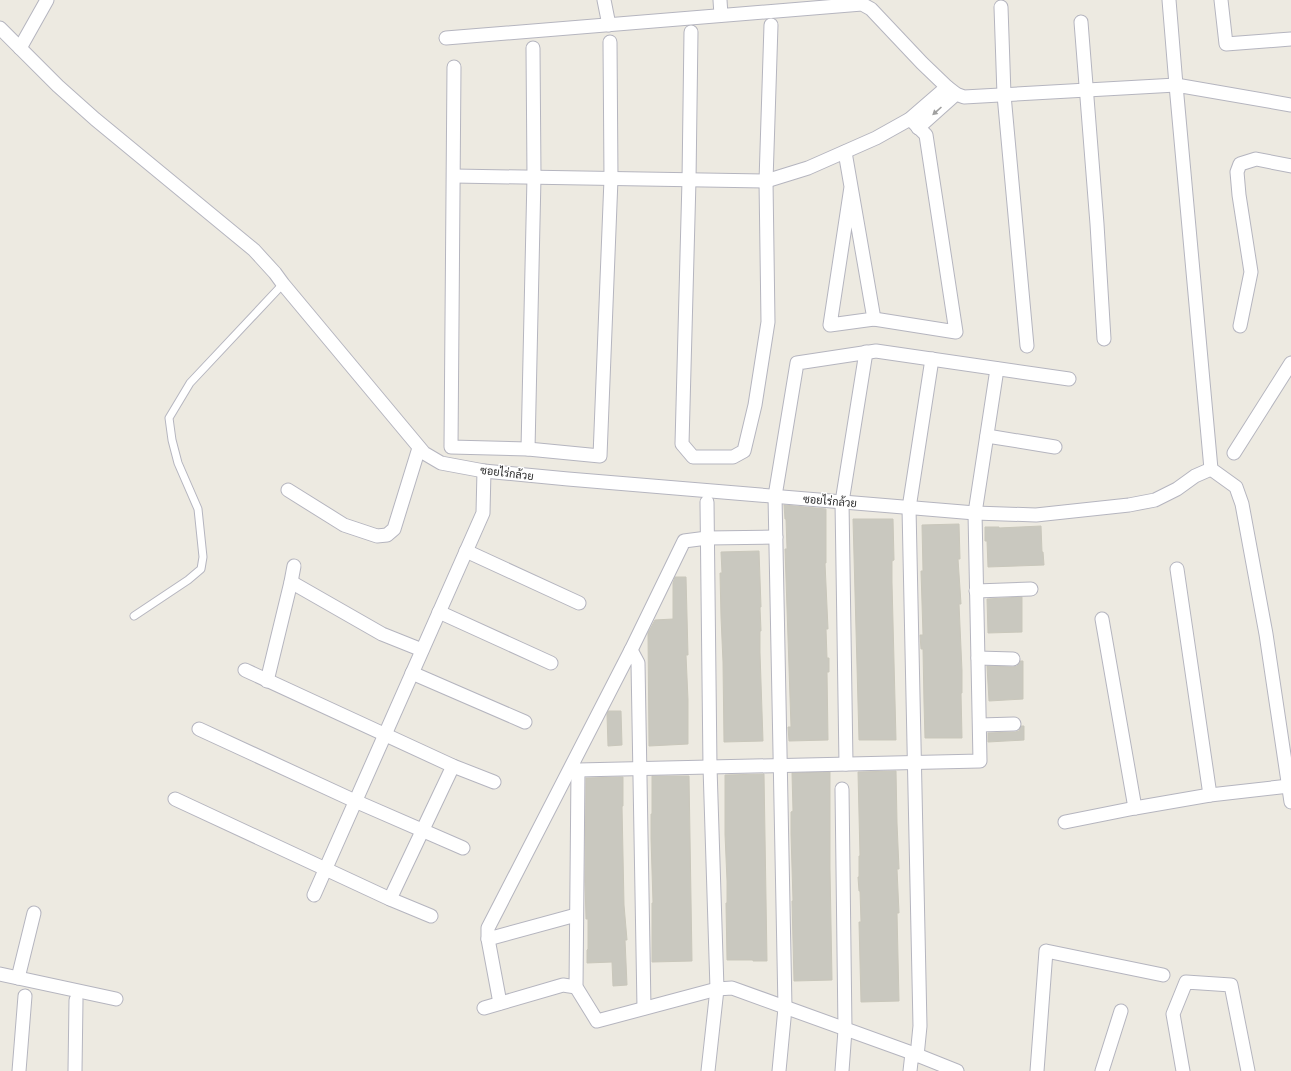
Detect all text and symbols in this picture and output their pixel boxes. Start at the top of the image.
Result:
one-way arrow [932,106,942,116]
street label: ซอยไร่กล้วย [479,462,535,484]
street label: ซอยไร่กล้วย [803,491,857,511]

